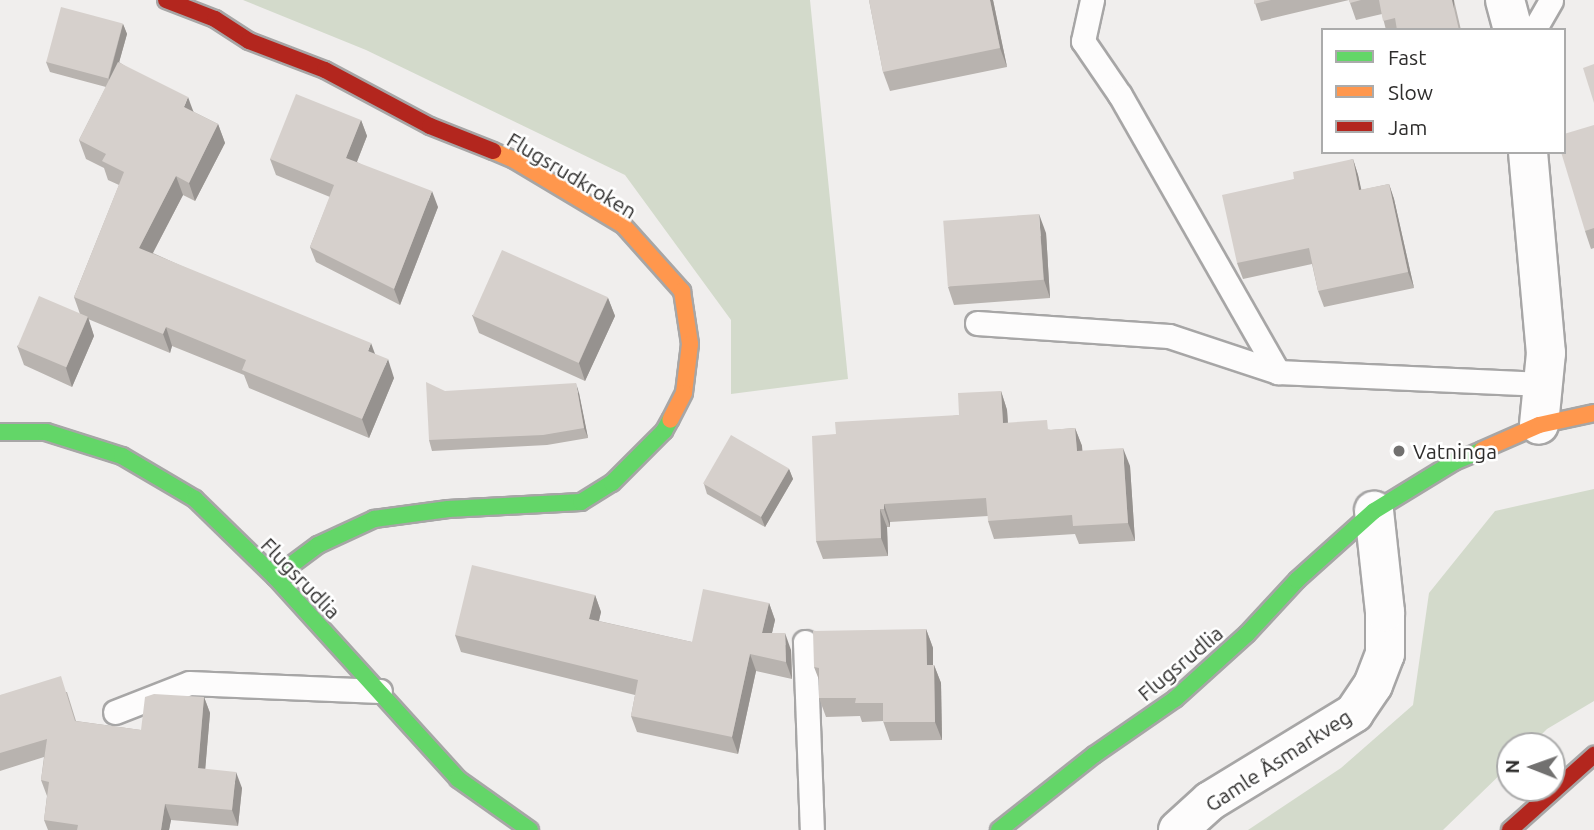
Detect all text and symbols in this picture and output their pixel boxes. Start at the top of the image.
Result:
legend [1321,28,1566,154]
text: Fast [1388,45,1426,69]
text: Slow [1388,80,1433,104]
text: Jam [1388,115,1427,139]
street label: Flugsrudkroken [503,126,641,224]
place label: Vatninga [1413,438,1497,464]
marker: Vatninga [1391,443,1407,459]
street label: Flugsrudlia [256,532,346,624]
street label: Flugsrudlia [1132,620,1228,706]
street label: Gamle Åsmarkveg [1200,703,1356,817]
north arrow [1496,732,1566,802]
text: N [1501,759,1523,774]

